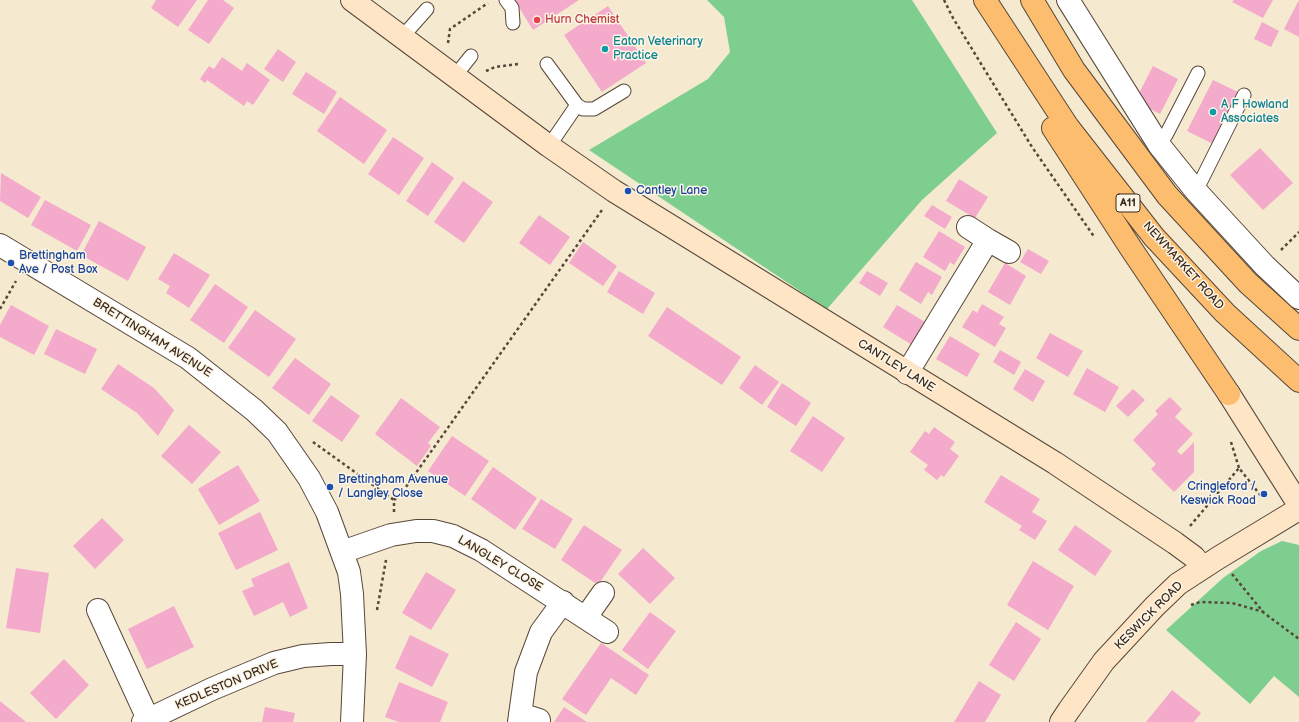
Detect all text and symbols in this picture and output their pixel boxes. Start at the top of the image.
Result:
place label: Hurn Chemist [545,13,619,27]
marker: Hurn Chemist [532,15,542,25]
place label: Eaton Veterinary Practice [613,35,703,63]
marker: Eaton Veterinary Practice [600,44,610,54]
place label: A F Howland Associates [1221,98,1289,126]
marker: A F Howland Associates [1208,107,1218,117]
place label: Cantley Lane [636,184,707,198]
marker: Cantley Lane [623,186,633,196]
road number: A11 [1116,194,1140,212]
street label: NEWMARKET ROAD [1140,219,1226,313]
place label: Brettingham Ave / Post Box [19,249,98,277]
marker: Brettingham Ave / Post Box [6,258,16,268]
street label: BRETTINGHAM AVENUE [90,295,214,381]
street label: CANTLEY LANE [855,336,937,396]
place label: Brettingham Avenue / Langley Close [338,473,448,501]
place label: Cringleford / Keswick Road [1180,480,1256,508]
marker: Brettingham Avenue / Langley Close [325,482,335,492]
marker: Cringleford / Keswick Road [1259,489,1269,499]
street label: LANGLEY CLOSE [455,533,545,595]
street label: KESWICK ROAD [1112,579,1186,653]
street label: KEDLESTON DRIVE [173,657,281,713]

